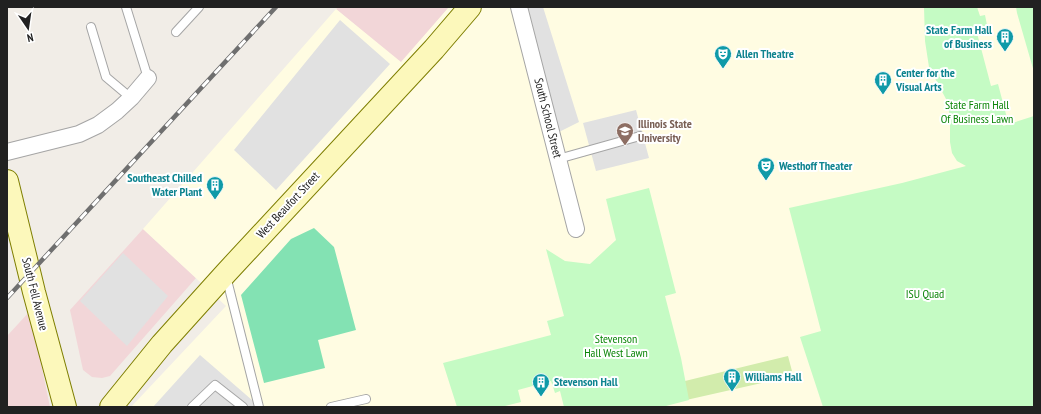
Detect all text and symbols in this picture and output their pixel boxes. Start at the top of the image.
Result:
north arrow [8,8,48,48]
place label: State Farm Hall of Business [926,22,992,51]
building icon: State Farm Hall of Business [995,27,1015,52]
text: N [26,30,35,45]
theatre icon: Allen Theatre [713,44,733,69]
place label: Allen Theatre [735,46,794,61]
place label: Center for the Visual Arts [895,65,955,94]
building icon: Center for the Visual Arts [873,70,893,95]
street label: South School Street [531,76,566,160]
park label: State Farm Hall Of Business Lawn [941,97,1013,126]
place label: Illinois State University [638,116,692,145]
school or university icon: Illinois State University [615,121,635,146]
theatre icon: Westhoff Theater [756,156,776,181]
place label: Westhoff Theater [778,158,853,173]
street label: West Beaufort Street [253,168,323,241]
place label: Southeast Chilled Water Plant [127,170,203,199]
building icon: Southeast Chilled Water Plant [205,175,225,200]
street label: South Fell Avenue [19,256,52,332]
park label: ISU Quad [906,286,944,301]
park label: Stevenson Hall West Lawn [584,331,648,360]
building icon: Williams Hall [722,367,742,392]
place label: Williams Hall [744,369,802,384]
building icon: Stevenson Hall [531,372,551,397]
place label: Stevenson Hall [554,374,618,389]

